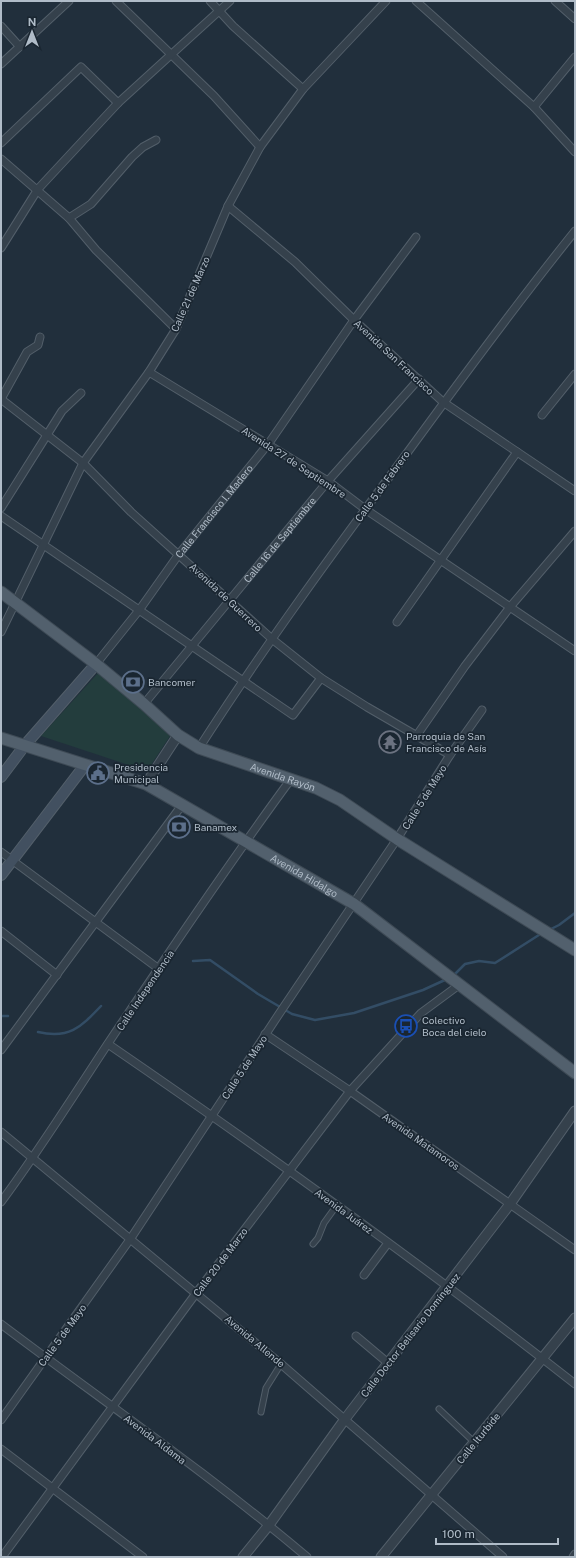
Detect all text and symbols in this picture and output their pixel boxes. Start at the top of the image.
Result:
north arrow [12,12,52,52]
text: N [28,16,36,28]
street label: Calle 21 de Marzo [168,254,212,333]
street label: Avenida San Francisco [352,317,437,397]
street label: Avenida 27 de Septiembre [240,424,349,500]
street label: Calle 5 de Febrero [352,448,412,524]
street label: Calle Francisco I. Madero [172,462,255,560]
street label: Calle 16 de Septiembre [241,494,318,585]
street label: Avenida de Guerrero [187,560,265,634]
bank icon: Bancomer [120,669,146,695]
place label: Bancomer [148,676,195,688]
temple icon: Parroquia de San Francisco de Asís [377,729,403,755]
place label: Parroquia de San Francisco de Asís [406,730,487,754]
public building icon: Presidencia Municipal [85,760,111,786]
street label: Avenida Rayón [249,760,317,793]
place label: Presidencia Municipal [114,761,168,785]
street label: Calle 5 de Mayo [399,762,449,831]
bank icon: Banamex [166,814,192,840]
place label: Banamex [194,821,237,833]
street label: Avenida Hidalgo [269,851,341,900]
street label: Calle Independencia [114,947,176,1033]
bus stop icon: Colectivo Boca del cielo [393,1013,419,1039]
place label: Colectivo Boca del cielo [422,1014,487,1038]
street label: Calle 5 de Mayo [219,1032,269,1101]
street label: Avenida Matamoros [380,1110,462,1172]
street label: Avenida Juárez [313,1186,375,1236]
street label: Calle 20 de Marzo [190,1225,250,1299]
street label: Calle Doctor Belisario Domínguez [358,1270,462,1399]
street label: Calle 5 de Mayo [35,1301,89,1368]
street label: Avenida Allende [222,1312,288,1370]
street label: Calle Iturbide [454,1410,503,1466]
street label: Avenida Aldama [122,1412,188,1466]
scale bar [436,1520,558,1546]
text: 100 m [442,1527,475,1541]

